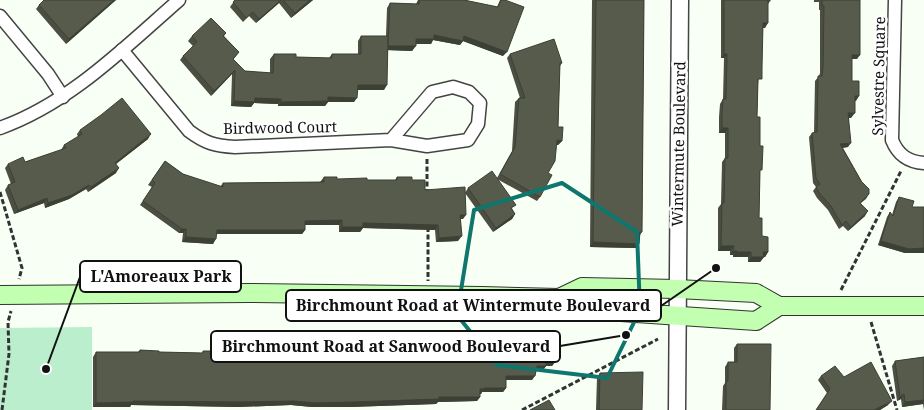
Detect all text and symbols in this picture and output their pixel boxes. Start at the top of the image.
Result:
street label: Sylvestre Square [867,16,889,136]
street label: Wintermute Boulevard [667,61,689,227]
street label: Birdwood Court [223,116,337,138]
callout: L'Amoreaux Park [80,261,241,292]
text: L'Amoreaux Park [90,265,232,287]
callout: Birchmount Road at Wintermute Boulevard [286,290,661,321]
text: Birchmount Road at Wintermute Boulevard [296,294,651,316]
callout: Birchmount Road at Sanwood Boulevard [211,331,560,362]
text: Birchmount Road at Sanwood Boulevard [222,335,551,357]

